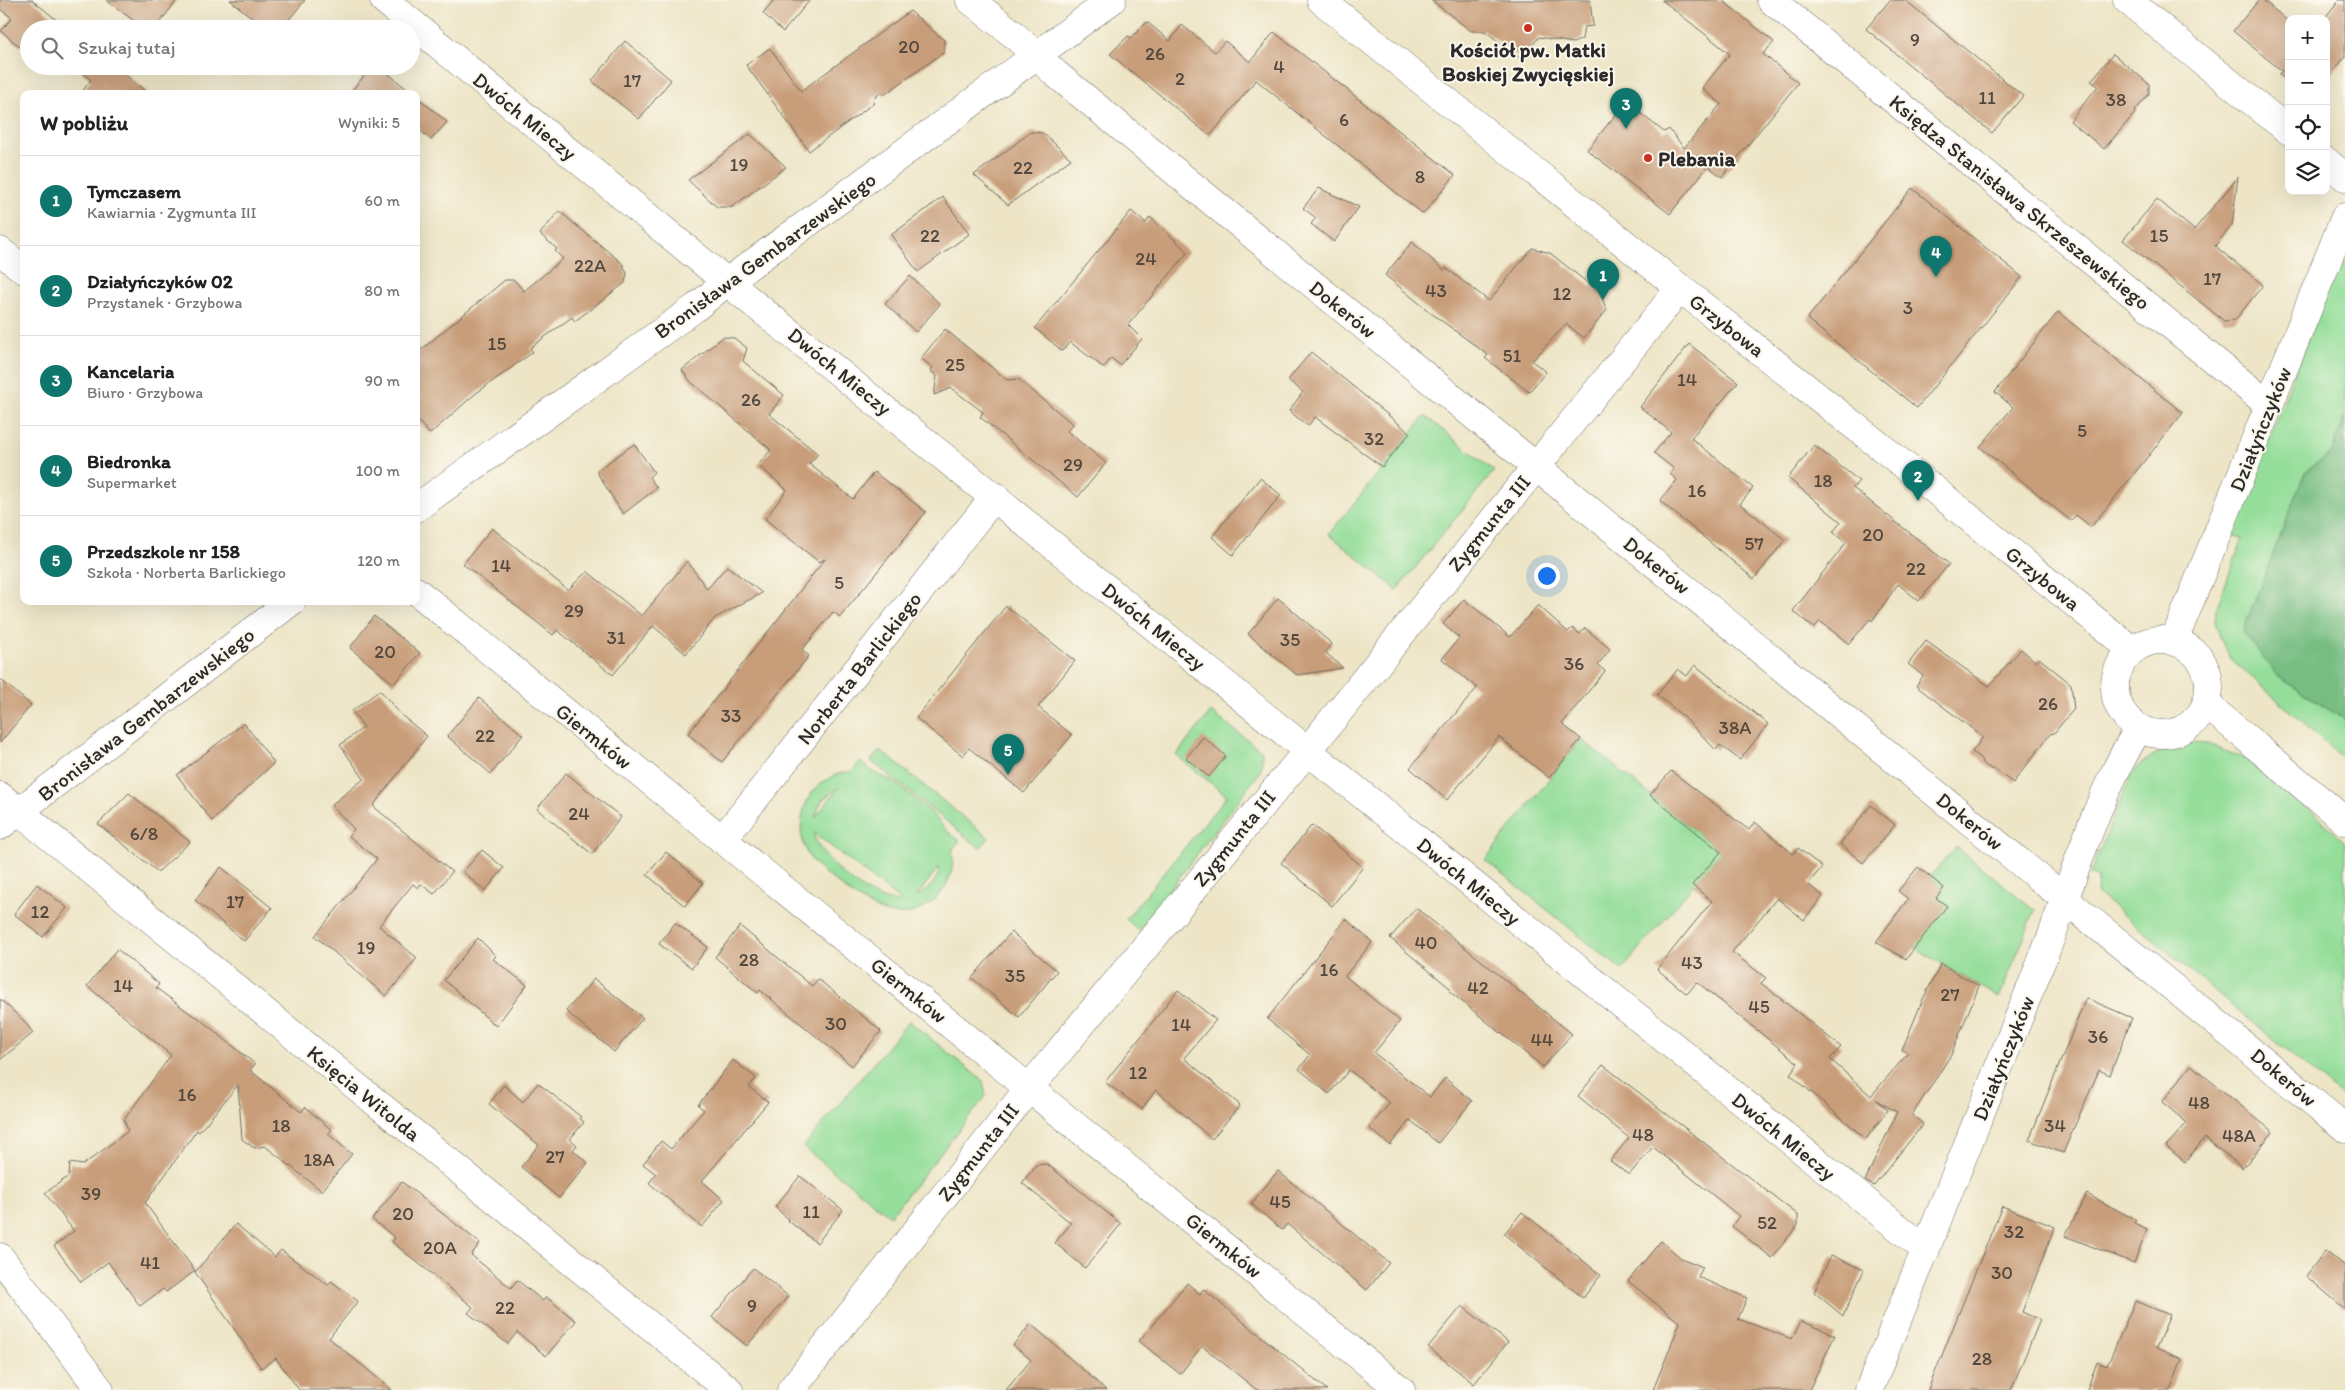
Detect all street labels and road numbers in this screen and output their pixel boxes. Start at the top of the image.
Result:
street label: Dwóch Mieczy [468,67,582,165]
street label: Księdza Stanisława Skrzeszewskiego [1885,89,2155,315]
street label: Bronisława Gembarzewskiego [649,166,881,344]
street label: Dokerów [1305,275,1381,343]
street label: Grzybowa [1684,288,1770,362]
street label: Dwóch Mieczy [783,322,897,420]
street label: Działyńczyków [2224,363,2296,495]
street label: Zygmunta III [1442,469,1536,577]
street label: Dokerów [1619,531,1695,599]
street label: Grzybowa [2001,540,2085,616]
street label: Dwóch Mieczy [1097,577,1211,675]
street label: Norberta Barlickiego [792,587,926,749]
street label: Bronisława Gembarzewskiego [33,622,259,806]
street label: Giermków [551,698,637,774]
street label: Zygmunta III [1187,784,1281,892]
street label: Dokerów [1932,787,2008,855]
street label: Dwóch Mieczy [1412,832,1526,930]
street label: Giermków [866,952,952,1028]
street label: Działyńczyków [1967,992,2039,1124]
street label: Księcia Witolda [302,1040,426,1146]
street label: Dokerów [2246,1042,2322,1112]
street label: Dwóch Mieczy [1727,1087,1841,1185]
street label: Zygmunta III [932,1098,1024,1206]
street label: Giermków [1181,1207,1267,1283]

